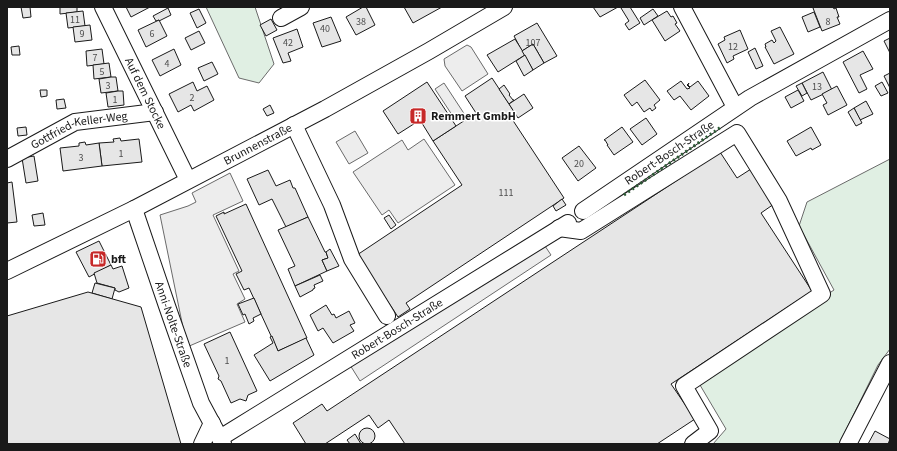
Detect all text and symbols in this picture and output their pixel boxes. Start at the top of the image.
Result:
house number: 11 [70,13,80,27]
house number: 38 [356,15,366,29]
house number: 8 [826,15,831,29]
house number: 40 [320,22,330,36]
house number: 9 [80,27,85,41]
house number: 6 [150,27,155,41]
house number: 42 [283,36,293,50]
house number: 107 [526,36,540,50]
house number: 12 [728,40,738,54]
house number: 7 [93,51,98,65]
street label: Auf dem Stocke [120,55,170,132]
house number: 4 [165,57,170,71]
house number: 5 [100,65,105,79]
house number: 3 [106,79,111,93]
house number: 13 [812,80,822,94]
house number: 2 [190,91,195,105]
house number: 1 [113,93,118,107]
building icon: Remmert GmbH [408,106,428,126]
street label: Gottfried-Keller-Weg [28,108,128,154]
place label: Remmert GmbH [431,108,516,125]
street label: Robert-Bosch-Straße [621,117,718,189]
street label: Brunnenstraße [221,120,295,170]
house number: 1 [119,147,124,161]
house number: 3 [79,151,84,165]
house number: 20 [574,157,584,171]
house number: 111 [499,186,513,200]
fuel station icon: bft [88,249,108,269]
place label: bft [111,251,127,268]
street label: Anni-Nolte-Straße [150,279,196,370]
street label: Robert-Bosch-Straße [348,294,446,364]
house number: 1 [225,354,230,368]

